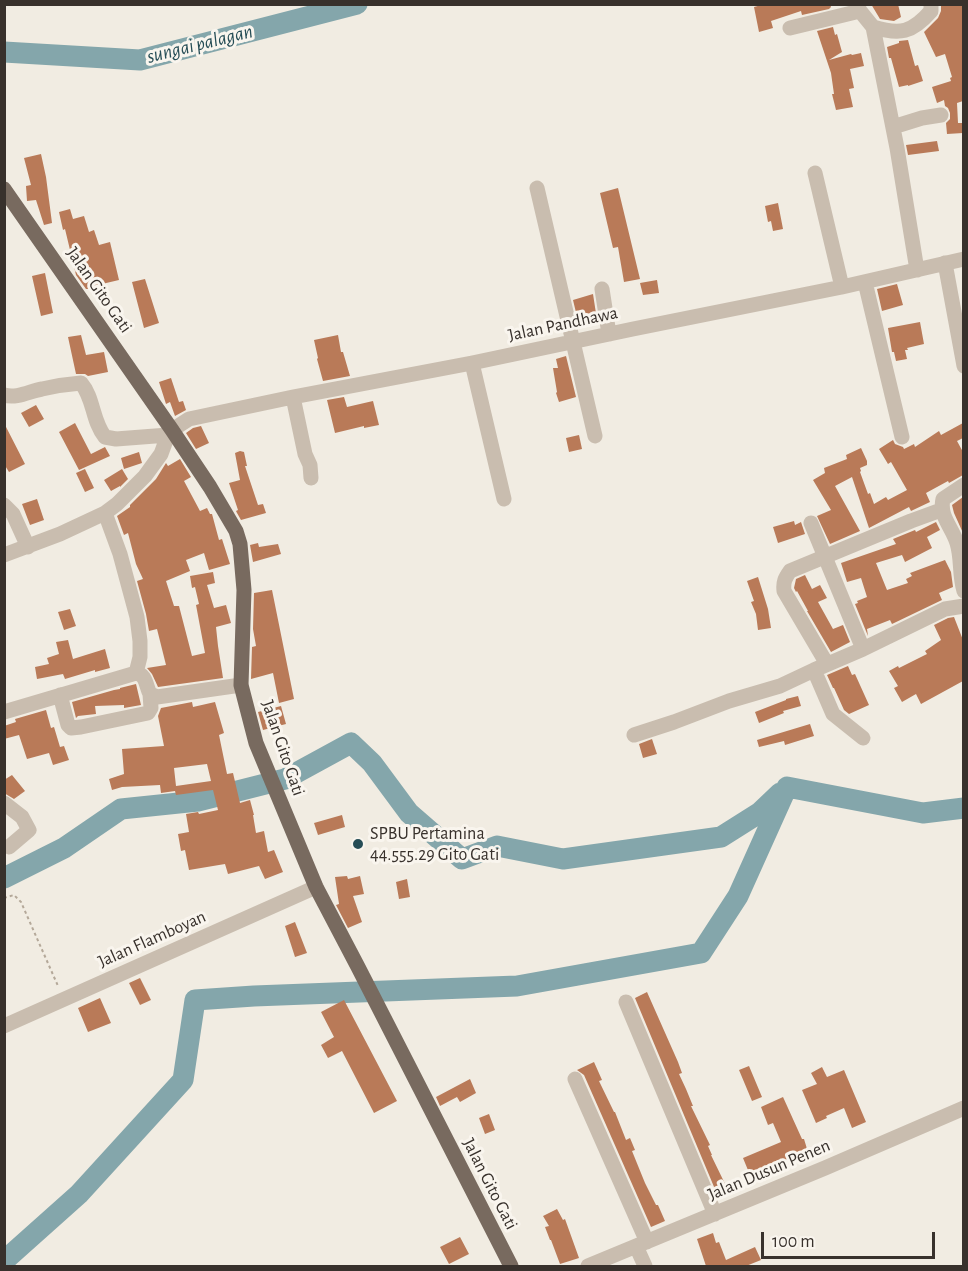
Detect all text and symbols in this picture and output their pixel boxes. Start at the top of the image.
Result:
water label: sungai palagan [145,19,255,69]
street label: Jalan Gito Gati [62,243,136,337]
street label: Jalan Pandhawa [506,302,620,346]
street label: Jalan Gito Gati [257,697,309,799]
place label: SPBU Pertamina 44.555.29 Gito Gati [370,823,499,866]
marker: SPBU Pertamina 44.555.29 Gito Gati [351,837,365,851]
street label: Jalan Flamboyan [95,906,209,972]
street label: Jalan Dusun Penen [705,1134,833,1206]
street label: Jalan Gito Gati [458,1135,522,1233]
scale bar [764,1220,938,1258]
text: 100 m [772,1233,815,1251]

